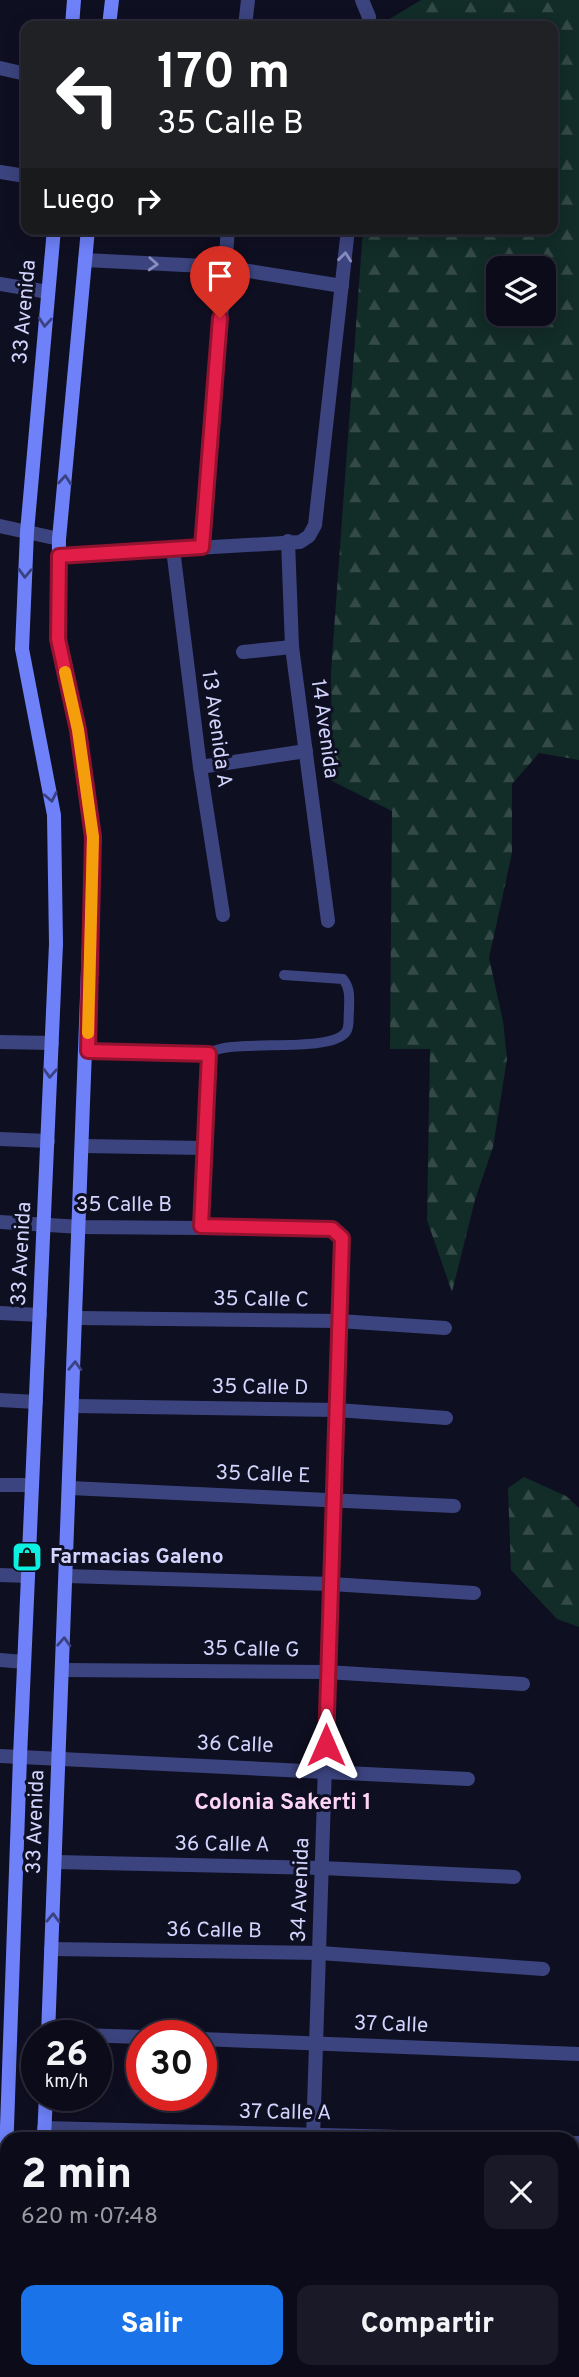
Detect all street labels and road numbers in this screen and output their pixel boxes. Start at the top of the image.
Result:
street label: 33 Avenida [7,259,43,365]
street label: 13 Avenida A [194,669,238,789]
street label: 14 Avenida [304,678,344,780]
street label: 35 Calle B [76,1192,172,1219]
street label: 33 Avenida [6,1201,38,1307]
street label: 35 Calle C [213,1286,309,1314]
street label: 35 Calle D [211,1374,309,1402]
street label: 35 Calle E [215,1460,311,1490]
street label: 35 Calle G [202,1636,300,1664]
street label: 36 Calle [196,1730,274,1760]
street label: 33 Avenida [21,1769,51,1875]
street label: 36 Calle A [174,1831,270,1859]
street label: 34 Avenida [286,1837,316,1943]
street label: 36 Calle B [166,1917,262,1945]
street label: 37 Calle [353,2010,429,2040]
street label: 37 Calle A [238,2099,332,2127]

